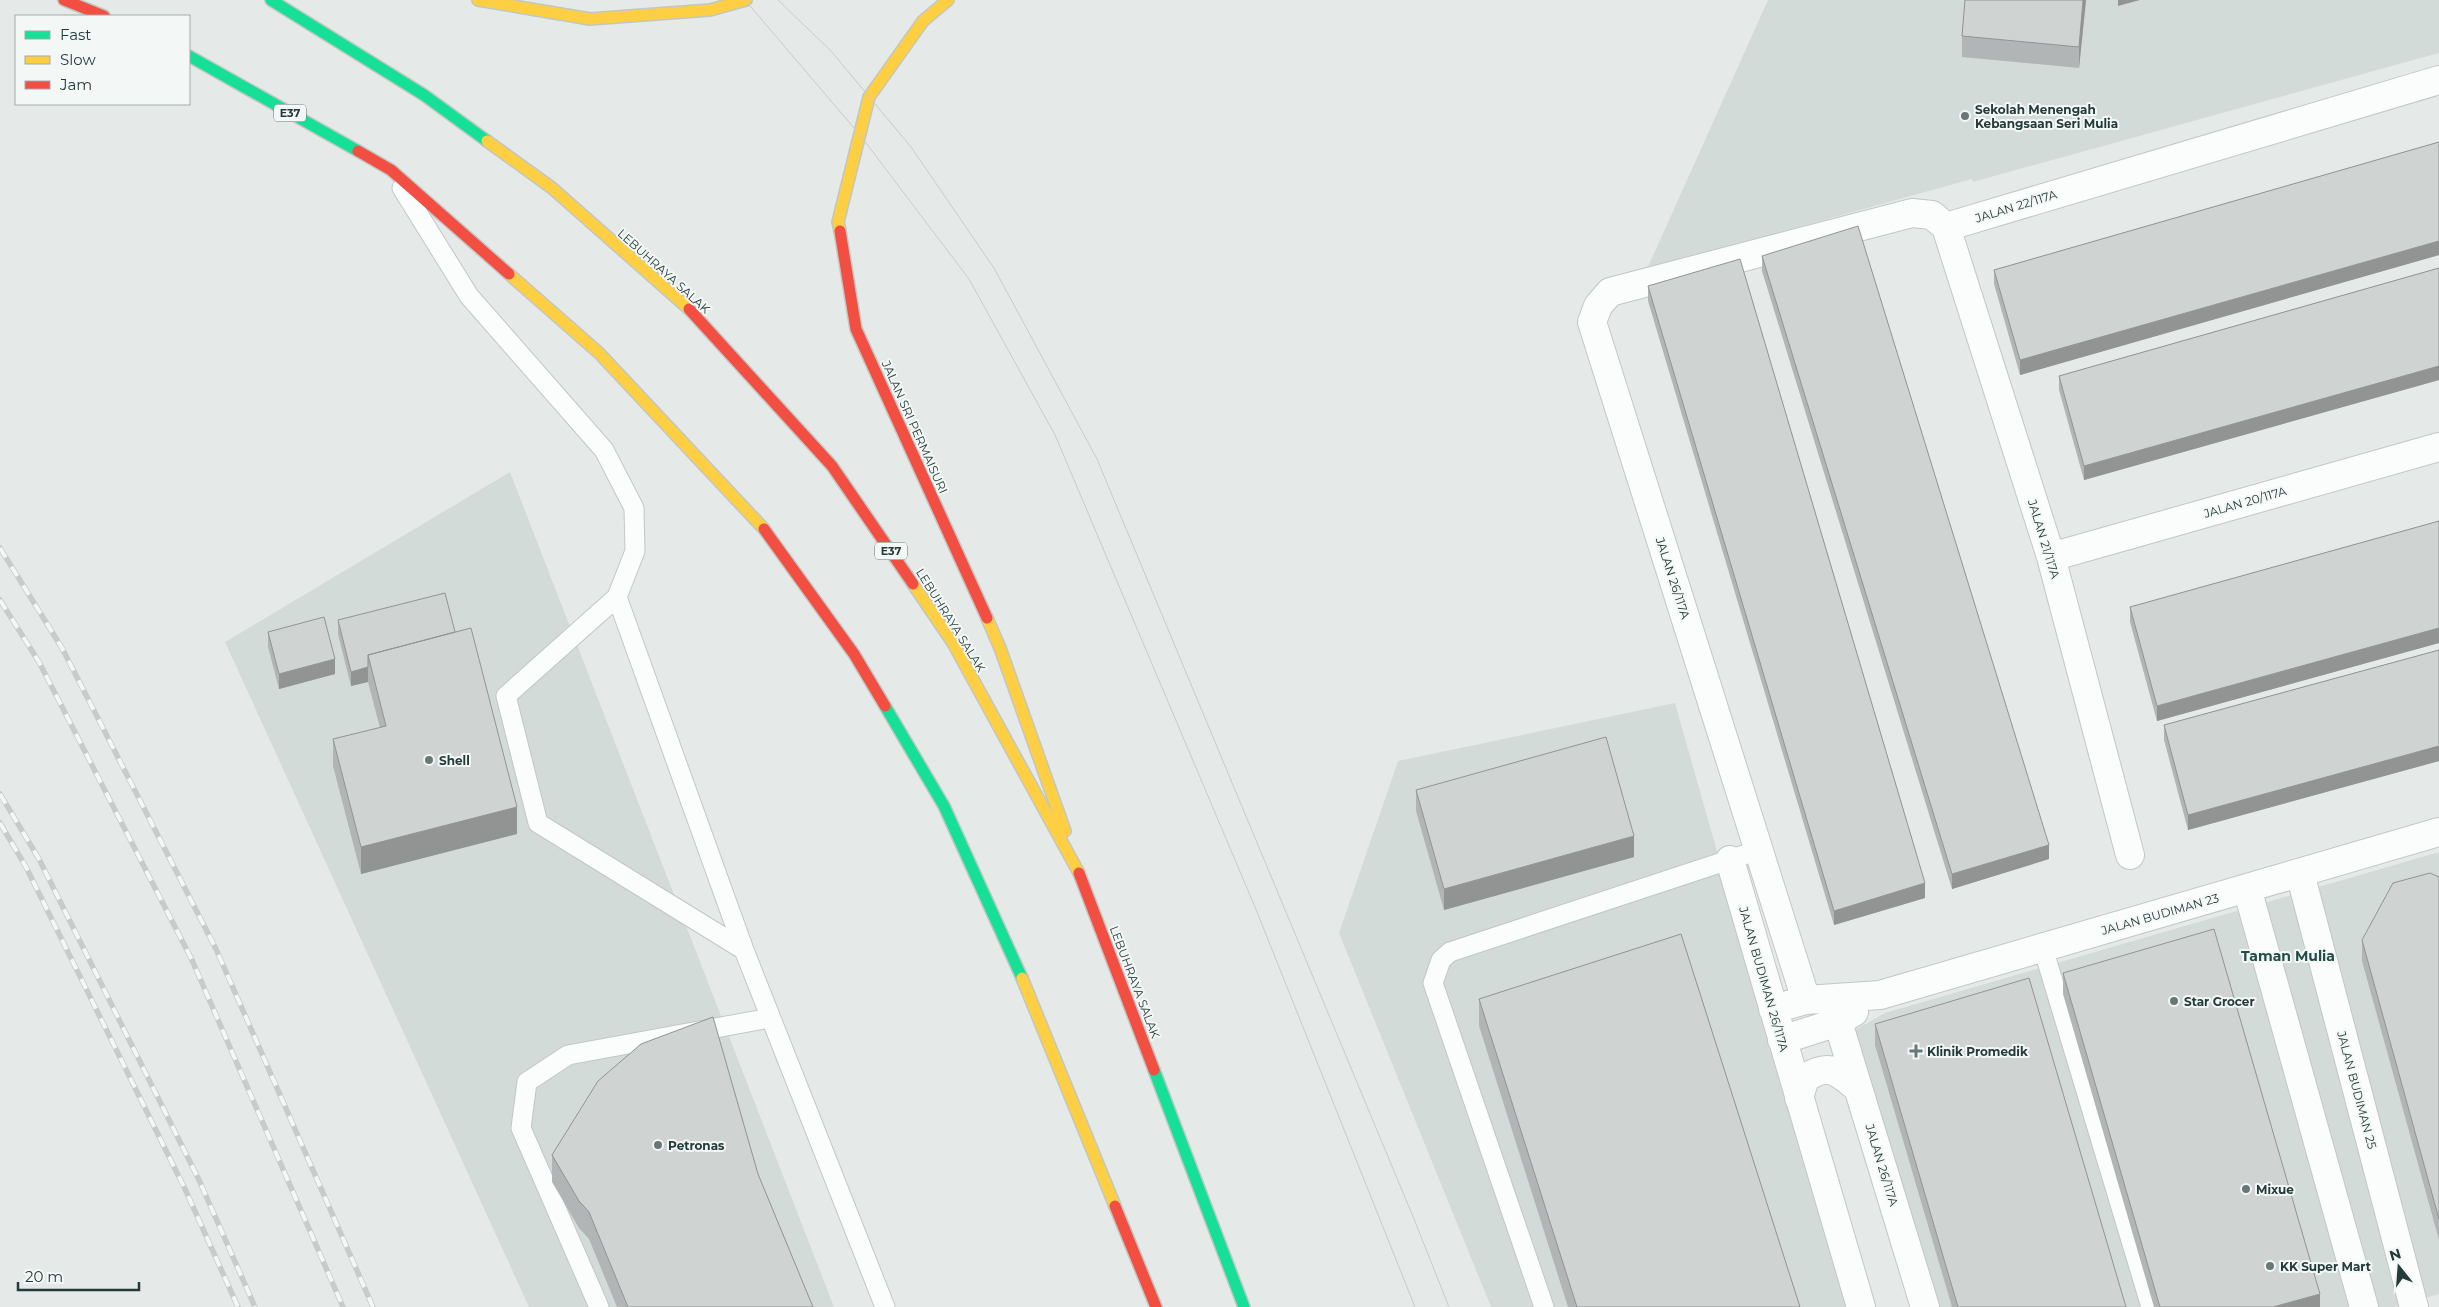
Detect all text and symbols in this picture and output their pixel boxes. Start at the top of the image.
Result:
legend [15,15,190,105]
text: Fast [60,25,91,44]
text: Slow [60,50,96,69]
text: Jam [59,75,92,94]
place label: Sekolah Menengah Kebangsaan Seri Mulia [1975,102,2118,131]
road number: E37 [274,105,306,122]
marker: Sekolah Menengah Kebangsaan Seri Mulia [1959,110,1971,122]
street label: JALAN 22/117A [1972,186,2059,226]
street label: LEBUHRAYA SALAK [615,226,714,317]
street label: JALAN SRI PERMAISURI [878,357,951,496]
street label: JALAN 20/117A [2201,483,2289,521]
street label: JALAN 21/117A [2025,497,2063,581]
street label: JALAN 26/117A [1652,534,1693,621]
road number: E37 [875,542,907,560]
street label: LEBUHRAYA SALAK [913,566,989,675]
place label: Shell [439,753,470,768]
marker: Shell [423,754,435,766]
street label: JALAN BUDIMAN 23 [2098,890,2221,938]
street label: JALAN BUDIMAN 26/117A [1736,904,1792,1054]
street label: LEBUHRAYA SALAK [1107,924,1164,1041]
district label: Taman Mulia [2241,947,2335,965]
place label: Star Grocer [2184,994,2255,1009]
marker: Star Grocer [2168,995,2180,1007]
street label: JALAN BUDIMAN 25 [2334,1028,2380,1151]
marker: Klinik Promedik [1909,1044,1923,1058]
place label: Klinik Promedik [1927,1044,2028,1059]
street label: JALAN 26/117A [1862,1121,1902,1208]
place label: Petronas [668,1138,725,1153]
marker: Petronas [652,1139,664,1151]
place label: Mixue [2256,1182,2294,1197]
marker: Mixue [2240,1183,2252,1195]
north arrow [2374,1242,2424,1292]
text: N [2387,1244,2403,1265]
place label: KK Super Mart [2280,1259,2372,1274]
scale bar [18,1260,139,1292]
marker: KK Super Mart [2264,1260,2276,1272]
text: 20 m [25,1267,63,1286]

